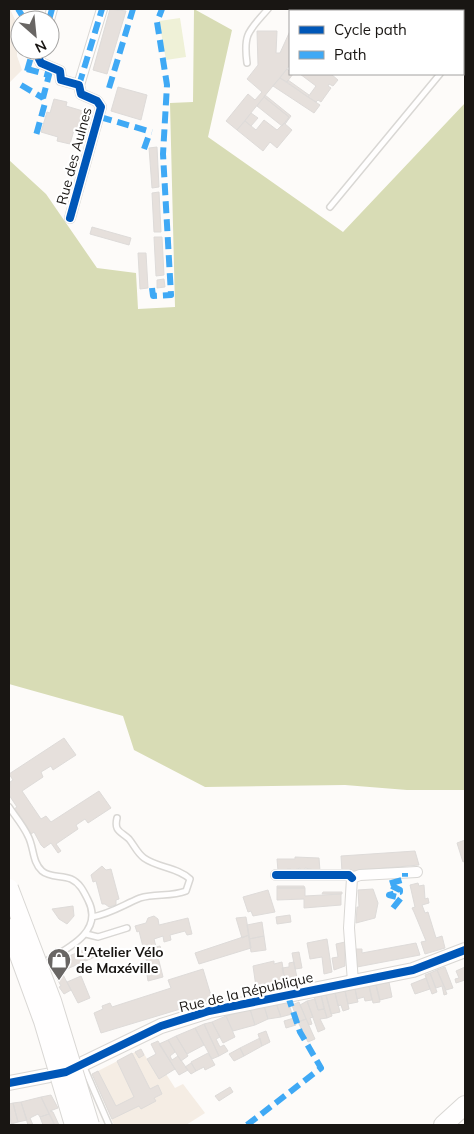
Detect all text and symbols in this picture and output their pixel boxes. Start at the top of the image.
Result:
north arrow [10,10,60,60]
legend [289,10,464,75]
text: Cycle path [334,20,407,39]
text: N [32,36,50,57]
text: Path [334,45,366,64]
street label: Rue des Aulnes [52,105,96,207]
place label: L'Atelier Vélo de Maxéville [76,943,164,977]
shop icon: L'Atelier Vélo de Maxéville [46,947,72,981]
street label: Rue de la République [177,968,315,1016]

